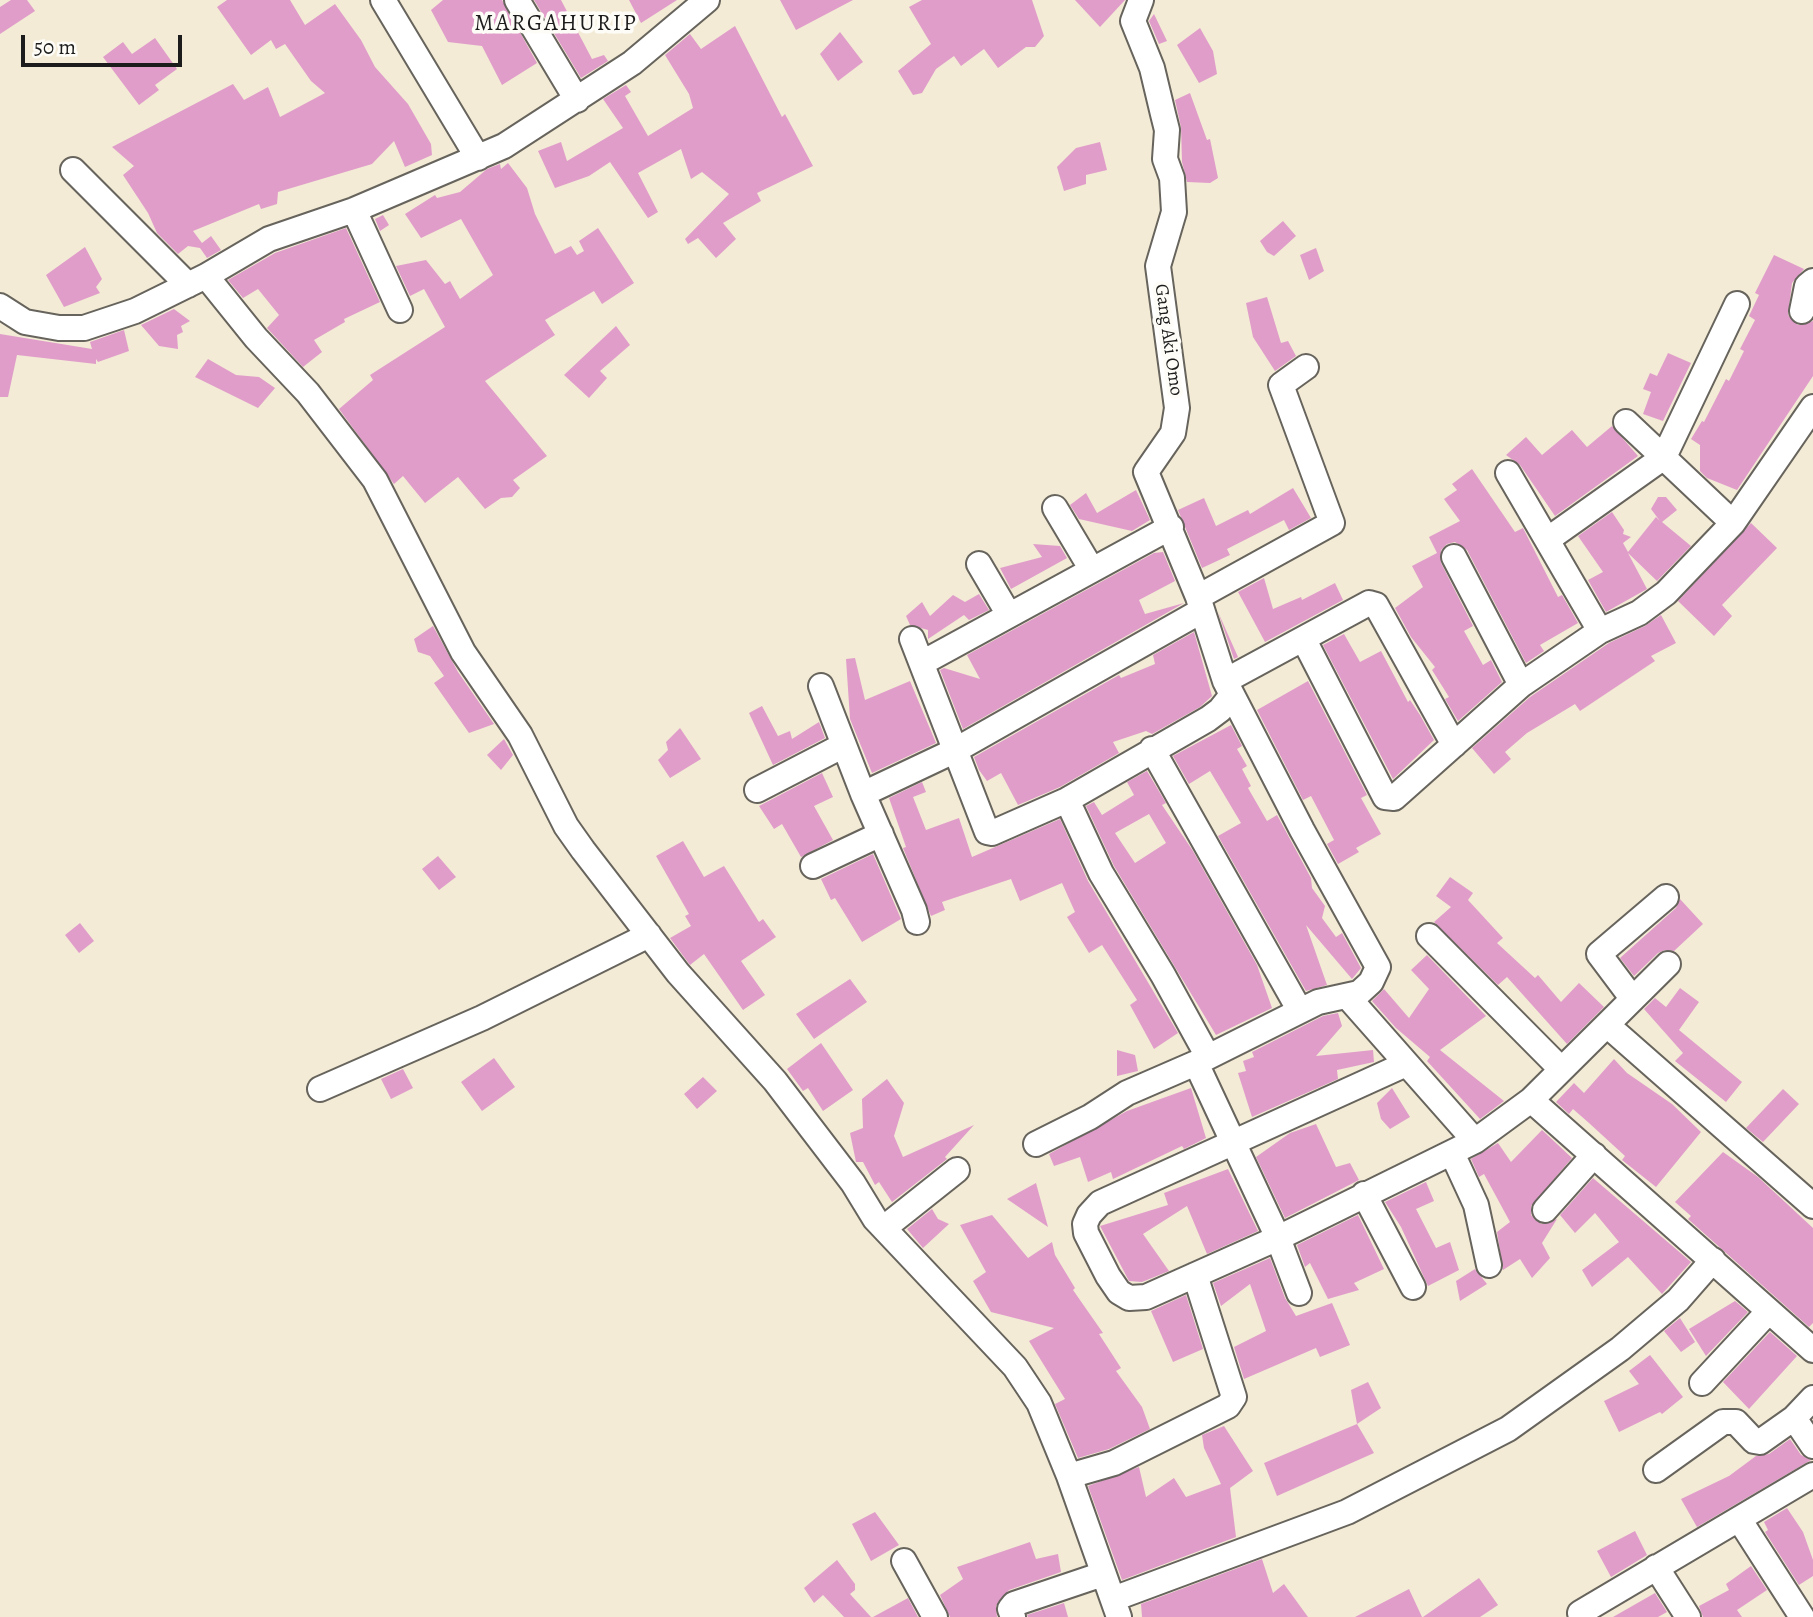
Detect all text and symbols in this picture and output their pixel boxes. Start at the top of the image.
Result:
district label: MARGAHURIP [475,10,637,38]
scale bar [24,21,186,65]
text: 50 m [34,33,76,61]
street label: Gang Aki Omo [1149,283,1187,397]

